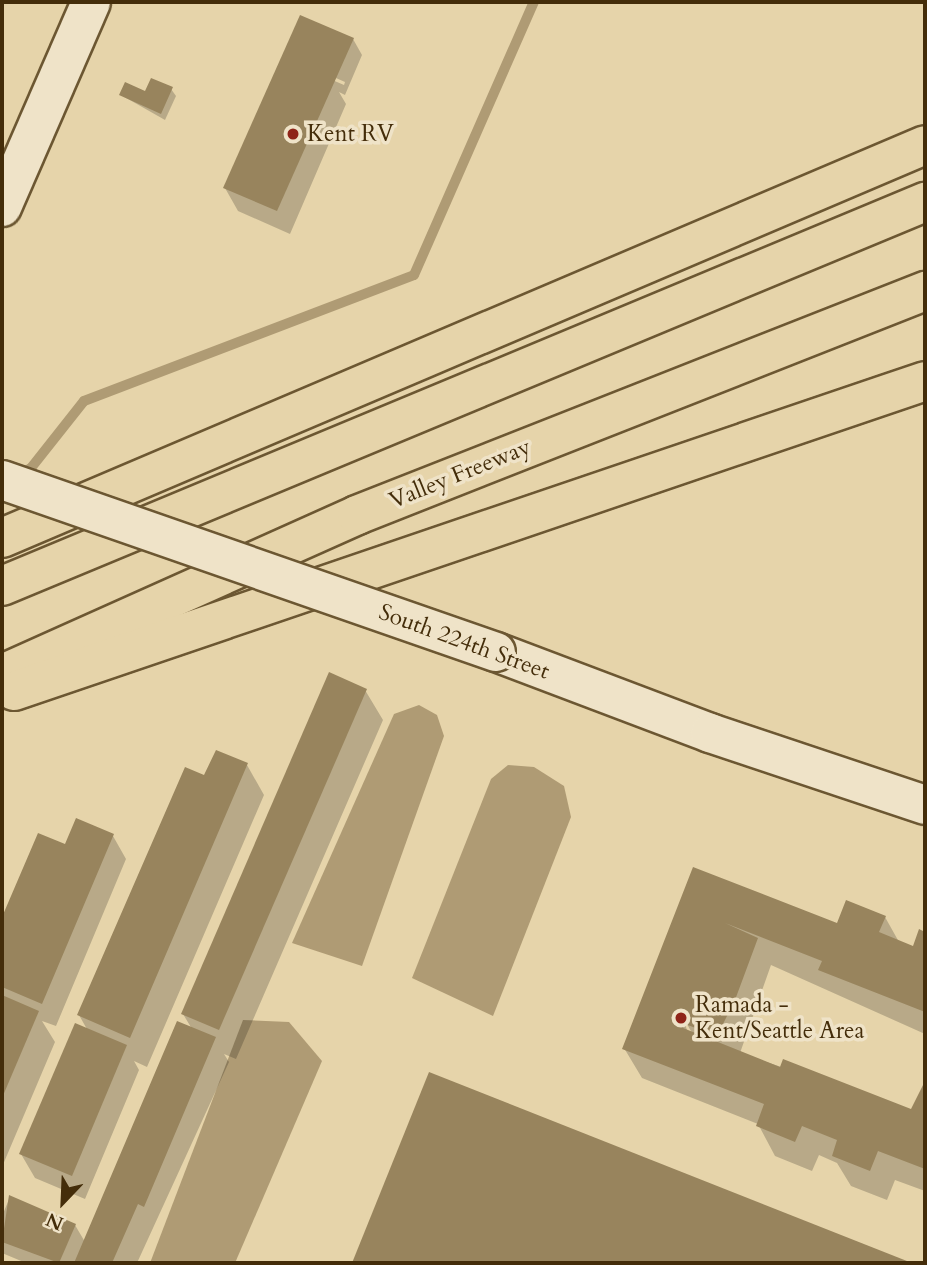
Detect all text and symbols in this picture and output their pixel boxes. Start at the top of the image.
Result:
place label: Kent RV [307,120,394,148]
marker: Kent RV [285,126,301,142]
street label: Valley Freeway [385,433,535,515]
street label: South 224th Street [375,598,553,686]
place label: Ramada - Kent/Seattle Area [695,991,864,1045]
marker: Ramada - Kent/Seattle Area [673,1010,689,1026]
north arrow [28,1167,98,1237]
text: N [42,1206,67,1237]

